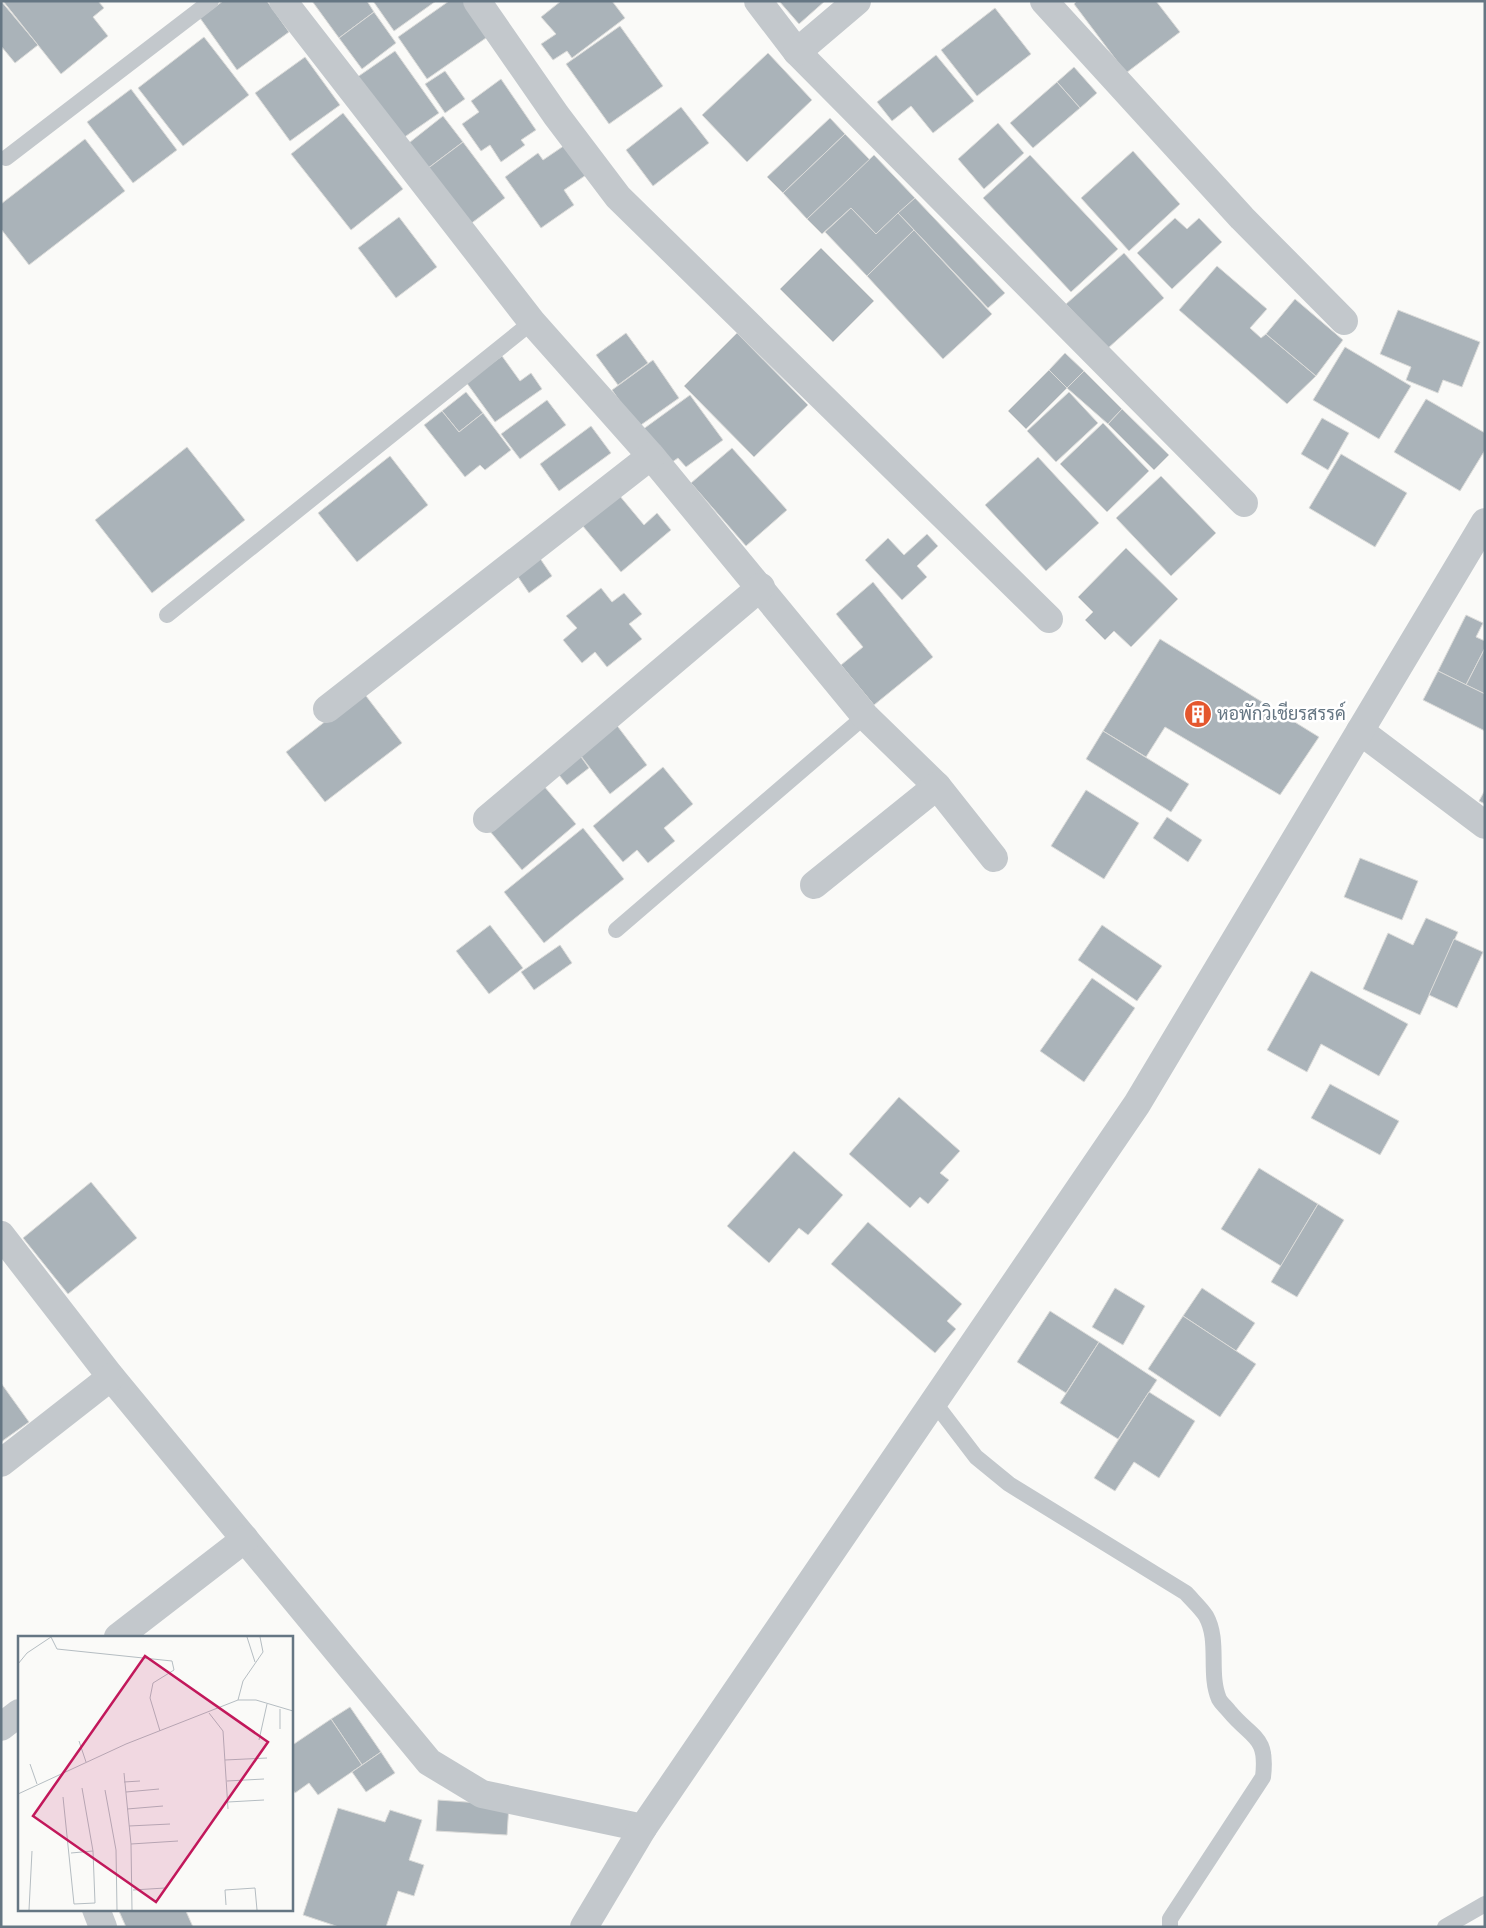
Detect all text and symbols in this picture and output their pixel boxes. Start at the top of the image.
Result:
building icon: หอพักวิเชียรสรรค์ [1183,699,1213,729]
place label: หอพักวิเชียรสรรค์ [1217,701,1346,725]
inset map [18,1636,292,1910]

